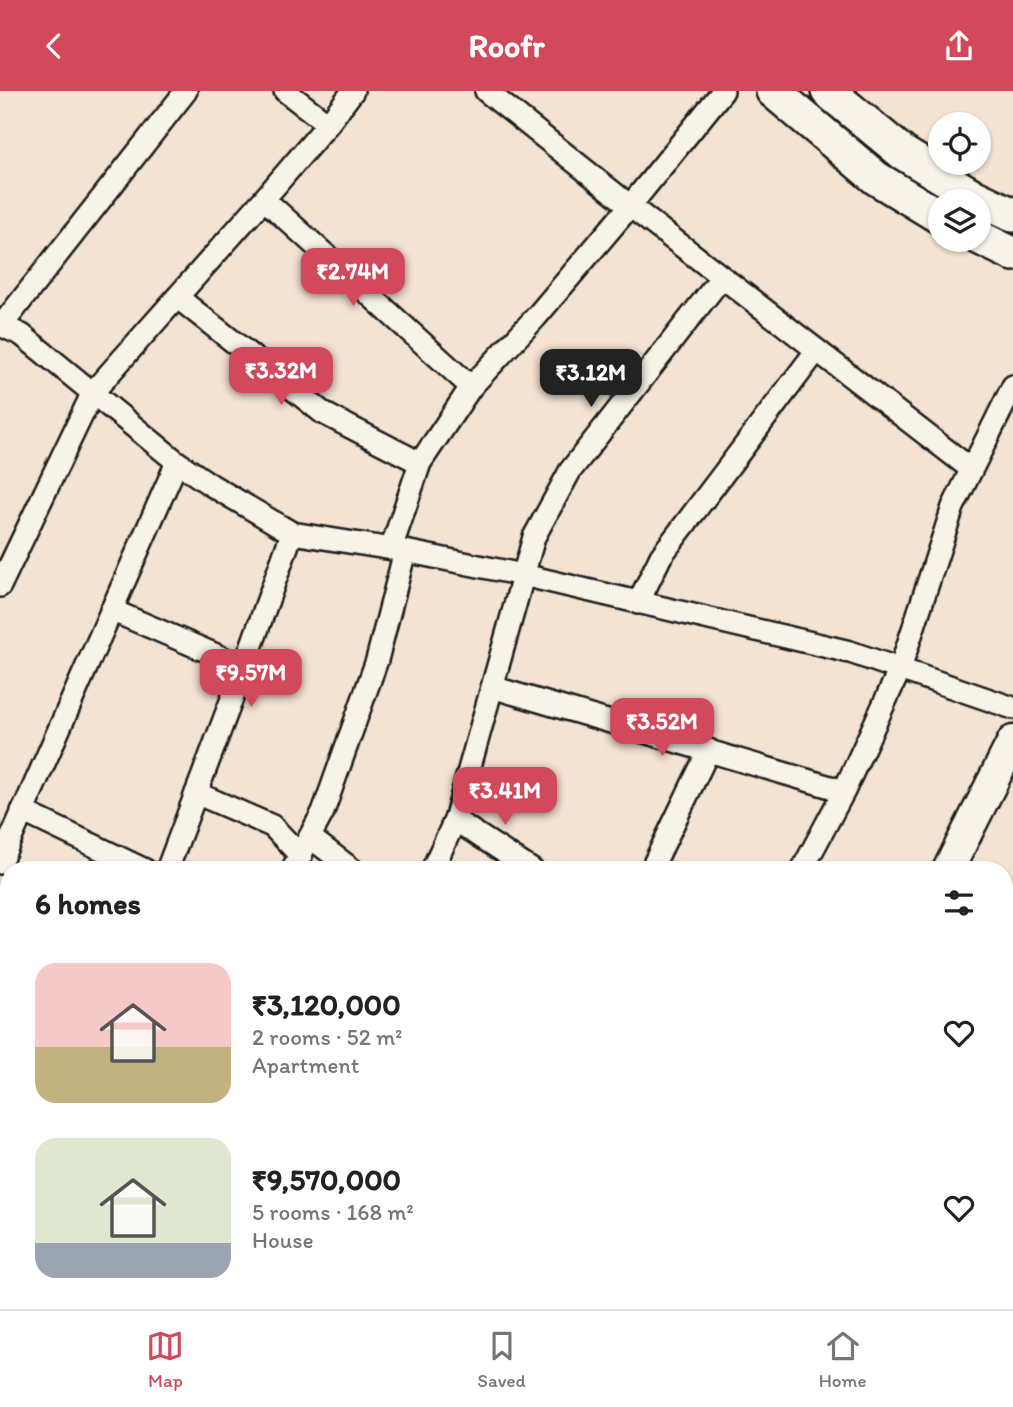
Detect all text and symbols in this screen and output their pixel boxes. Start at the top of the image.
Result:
icon: back [35,27,73,65]
text: Roofr [469,27,544,65]
icon: share [940,27,978,65]
map controls [928,112,991,252]
button: locate [928,112,991,175]
button: layers [928,189,991,252]
pin: ₹2.74M [296,249,410,308]
text: ₹2.74M [317,257,389,285]
pin: ₹3.32M [224,347,338,407]
pin: ₹3.12M [534,349,648,409]
text: ₹3.32M [245,356,317,384]
text: ₹3.12M [556,358,626,386]
pin: ₹9.57M [194,649,308,709]
text: ₹9.57M [216,658,286,686]
pin: ₹3.52M [605,699,719,758]
text: ₹3.52M [626,707,698,735]
pin: ₹3.41M [448,767,562,827]
text: ₹3.41M [469,776,541,804]
icon: filters [940,884,978,922]
text: 6 homes [35,885,141,922]
text: ₹3,120,000 [252,986,401,1023]
icon: home [91,991,175,1075]
icon: heart [940,1014,978,1052]
text: 2 rooms · 52 m² [252,1023,402,1051]
text: Apartment [252,1051,359,1079]
text: ₹9,570,000 [252,1161,401,1198]
icon: home [91,1166,175,1250]
icon: heart [940,1189,978,1227]
text: 5 rooms · 168 m² [252,1198,414,1226]
text: House [252,1226,314,1254]
tab: Map [146,1327,184,1392]
tab: Saved [477,1327,526,1392]
tab: Home [819,1327,867,1392]

